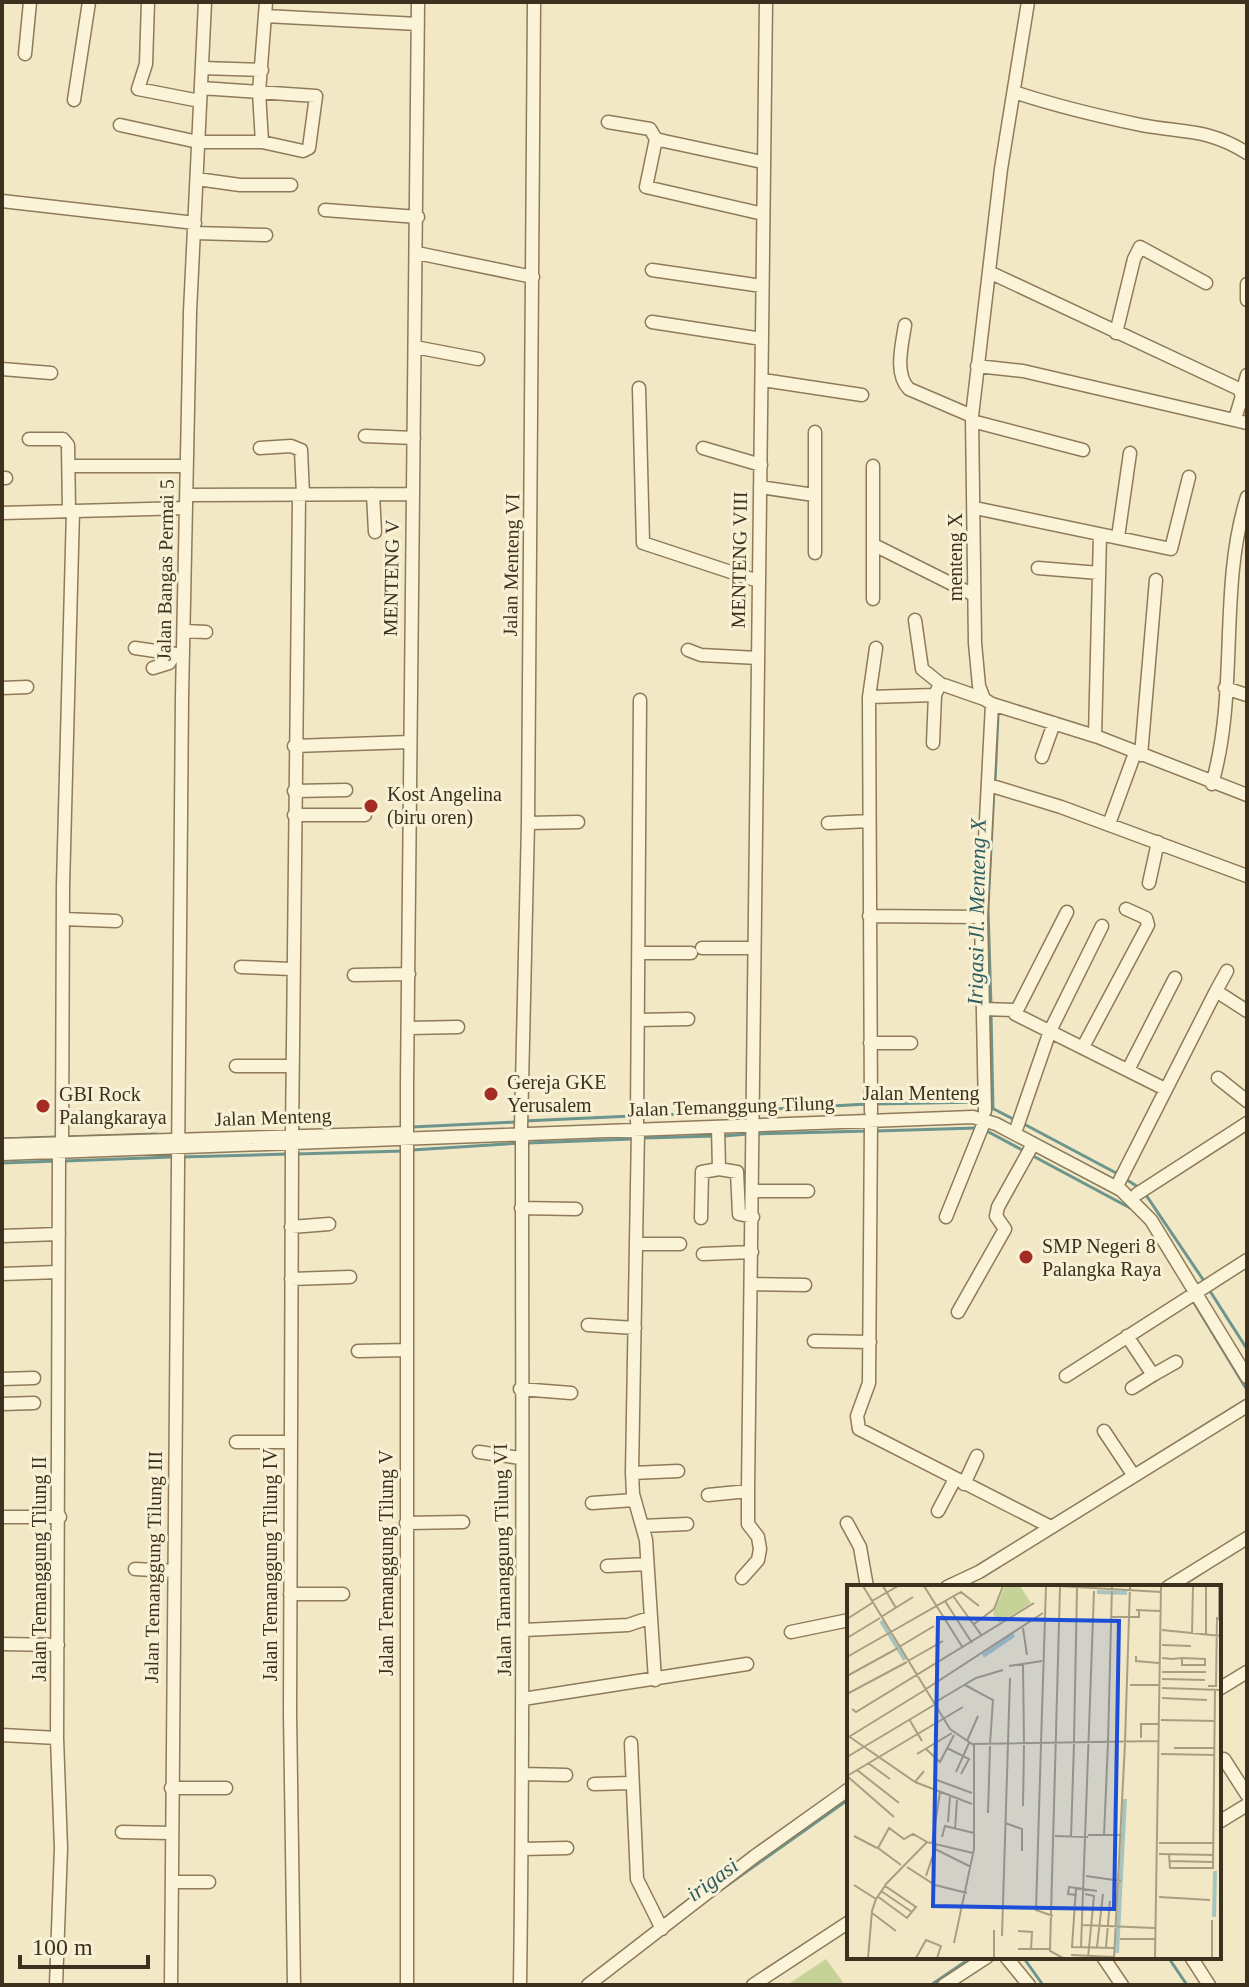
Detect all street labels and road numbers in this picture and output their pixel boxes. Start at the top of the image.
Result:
street label: Jalan Bangas Permai 5 [152,479,179,661]
street label: MENTENG VIII [727,491,751,629]
street label: Jalan Menteng VI [499,493,524,637]
street label: menteng X [944,512,967,601]
street label: MENTENG V [379,519,403,637]
street label: Jalan Menteng [862,1082,980,1105]
street label: Jalan Temanggung Tilung [627,1091,835,1122]
street label: Jalan Menteng [214,1104,332,1131]
street label: Jalan Tamanggung Tilung VI [489,1443,516,1677]
street label: Jalan Temanggung Tilung IV [259,1448,282,1682]
street label: Jalan Temanggung Tilung V [375,1449,398,1676]
street label: Jalan Temanggung Tilung III [140,1451,167,1683]
street label: Jalan Temanggung Tilung II [28,1456,51,1682]

